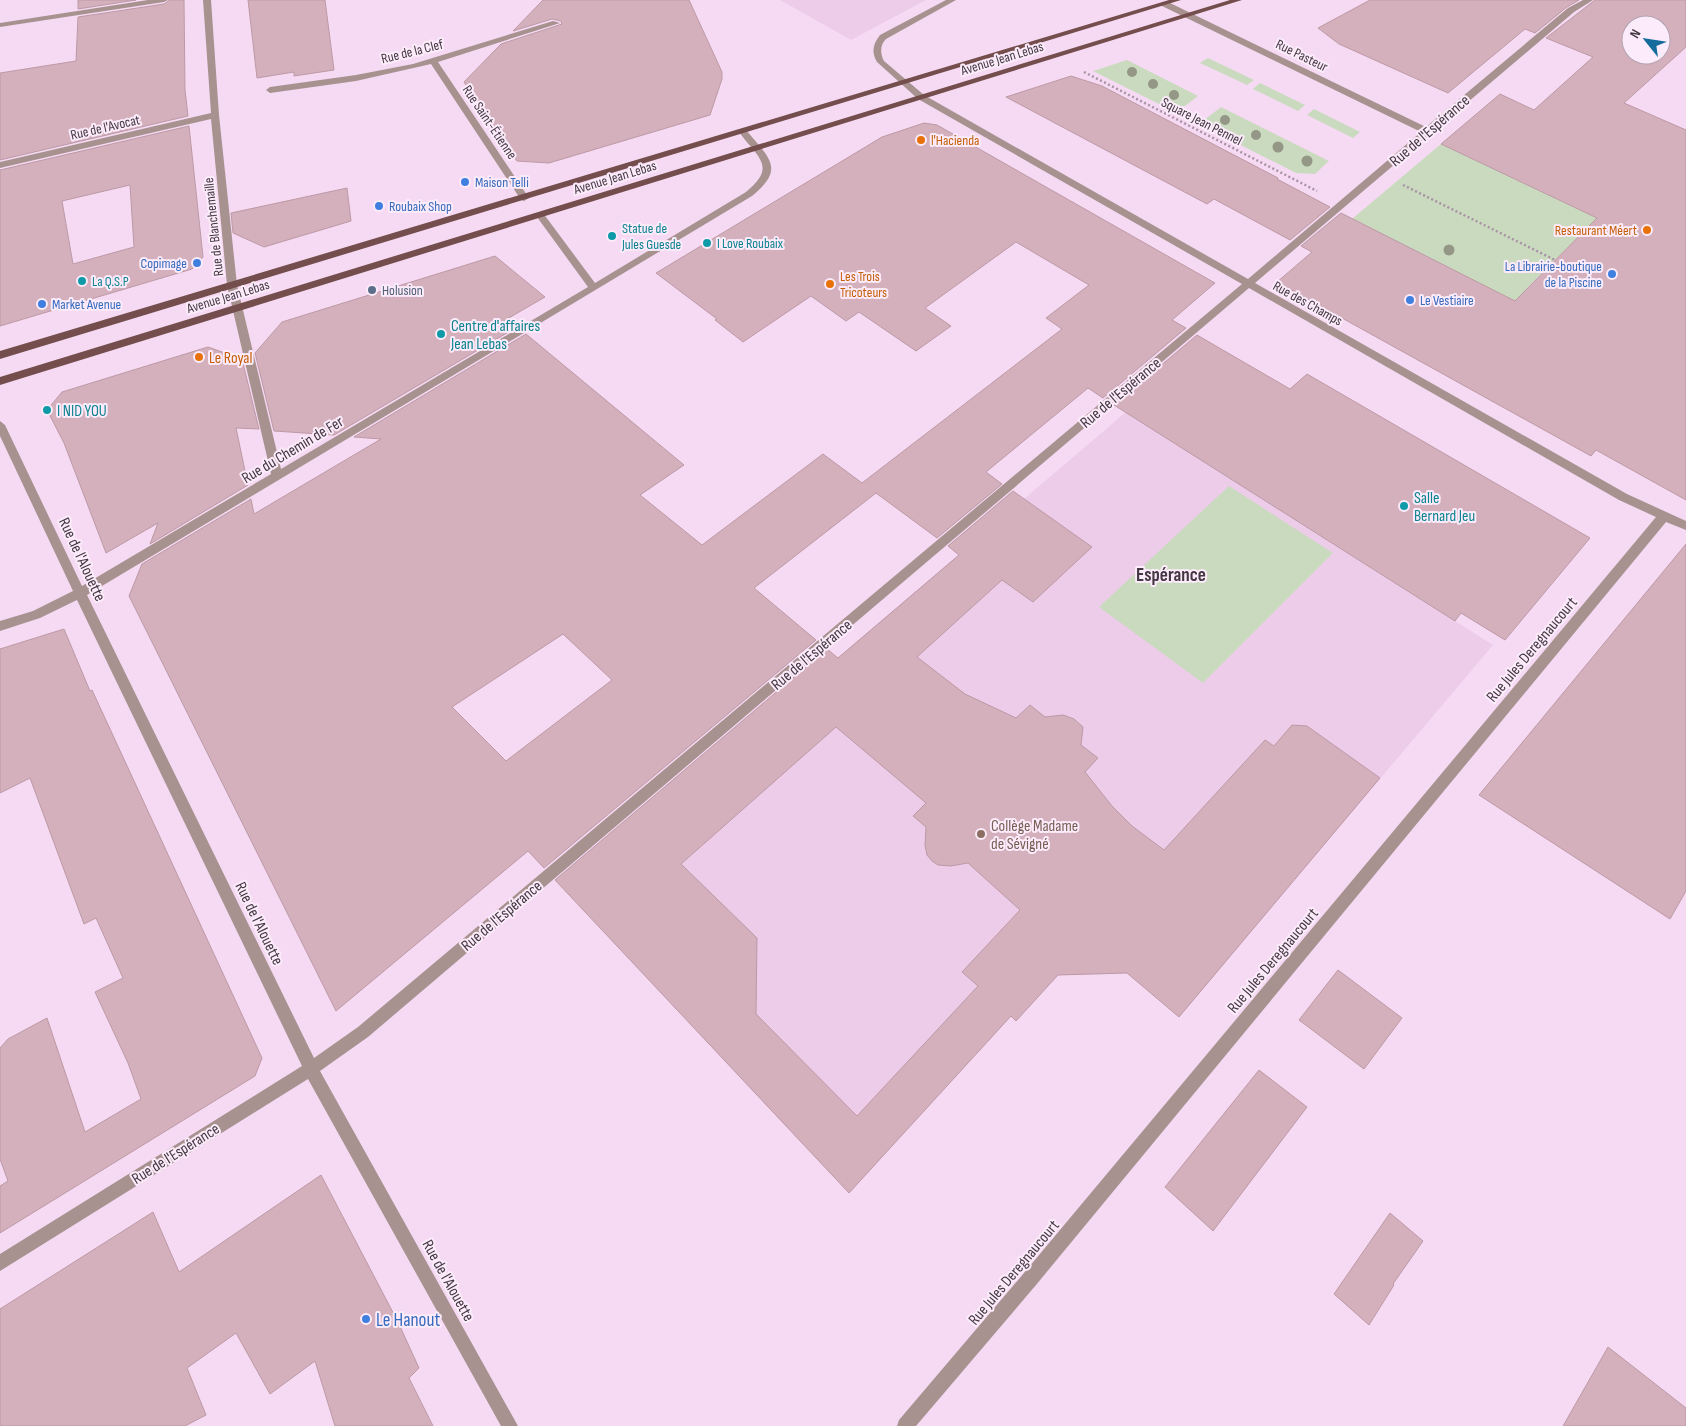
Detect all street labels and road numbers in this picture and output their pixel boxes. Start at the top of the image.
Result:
street label: Rue de la Clef [379,35,446,67]
street label: Rue Pasteur [1273,36,1331,75]
street label: Avenue Jean Lebas [958,38,1045,79]
street label: Rue Saint-Étienne [459,82,521,163]
street label: Rue de l'Espérance [1386,91,1474,171]
street label: Square Jean Pennel [1158,94,1245,149]
street label: Rue de l'Avocat [69,111,141,144]
street label: Avenue Jean Lebas [571,157,658,198]
street label: Rue de Blanchemaille [200,177,227,277]
street label: Avenue Jean Lebas [184,276,271,317]
street label: Rue des Champs [1270,277,1345,330]
street label: Rue de l'Espérance [1077,354,1165,432]
street label: Rue du Chemin de Fer [239,412,347,488]
street label: Rue de l'Alouette [54,515,109,604]
street label: Rue Jules Deregnaucourt [1483,594,1582,706]
street label: Rue de l'Espérance [768,616,856,694]
street label: Rue de l'Espérance [458,877,546,955]
street label: Rue de l'Alouette [230,879,287,968]
street label: Rue Jules Deregnaucourt [1224,905,1323,1017]
street label: Rue de l'Espérance [128,1120,223,1189]
street label: Rue Jules Deregnaucourt [965,1217,1064,1329]
street label: Rue de l'Alouette [418,1237,478,1325]

